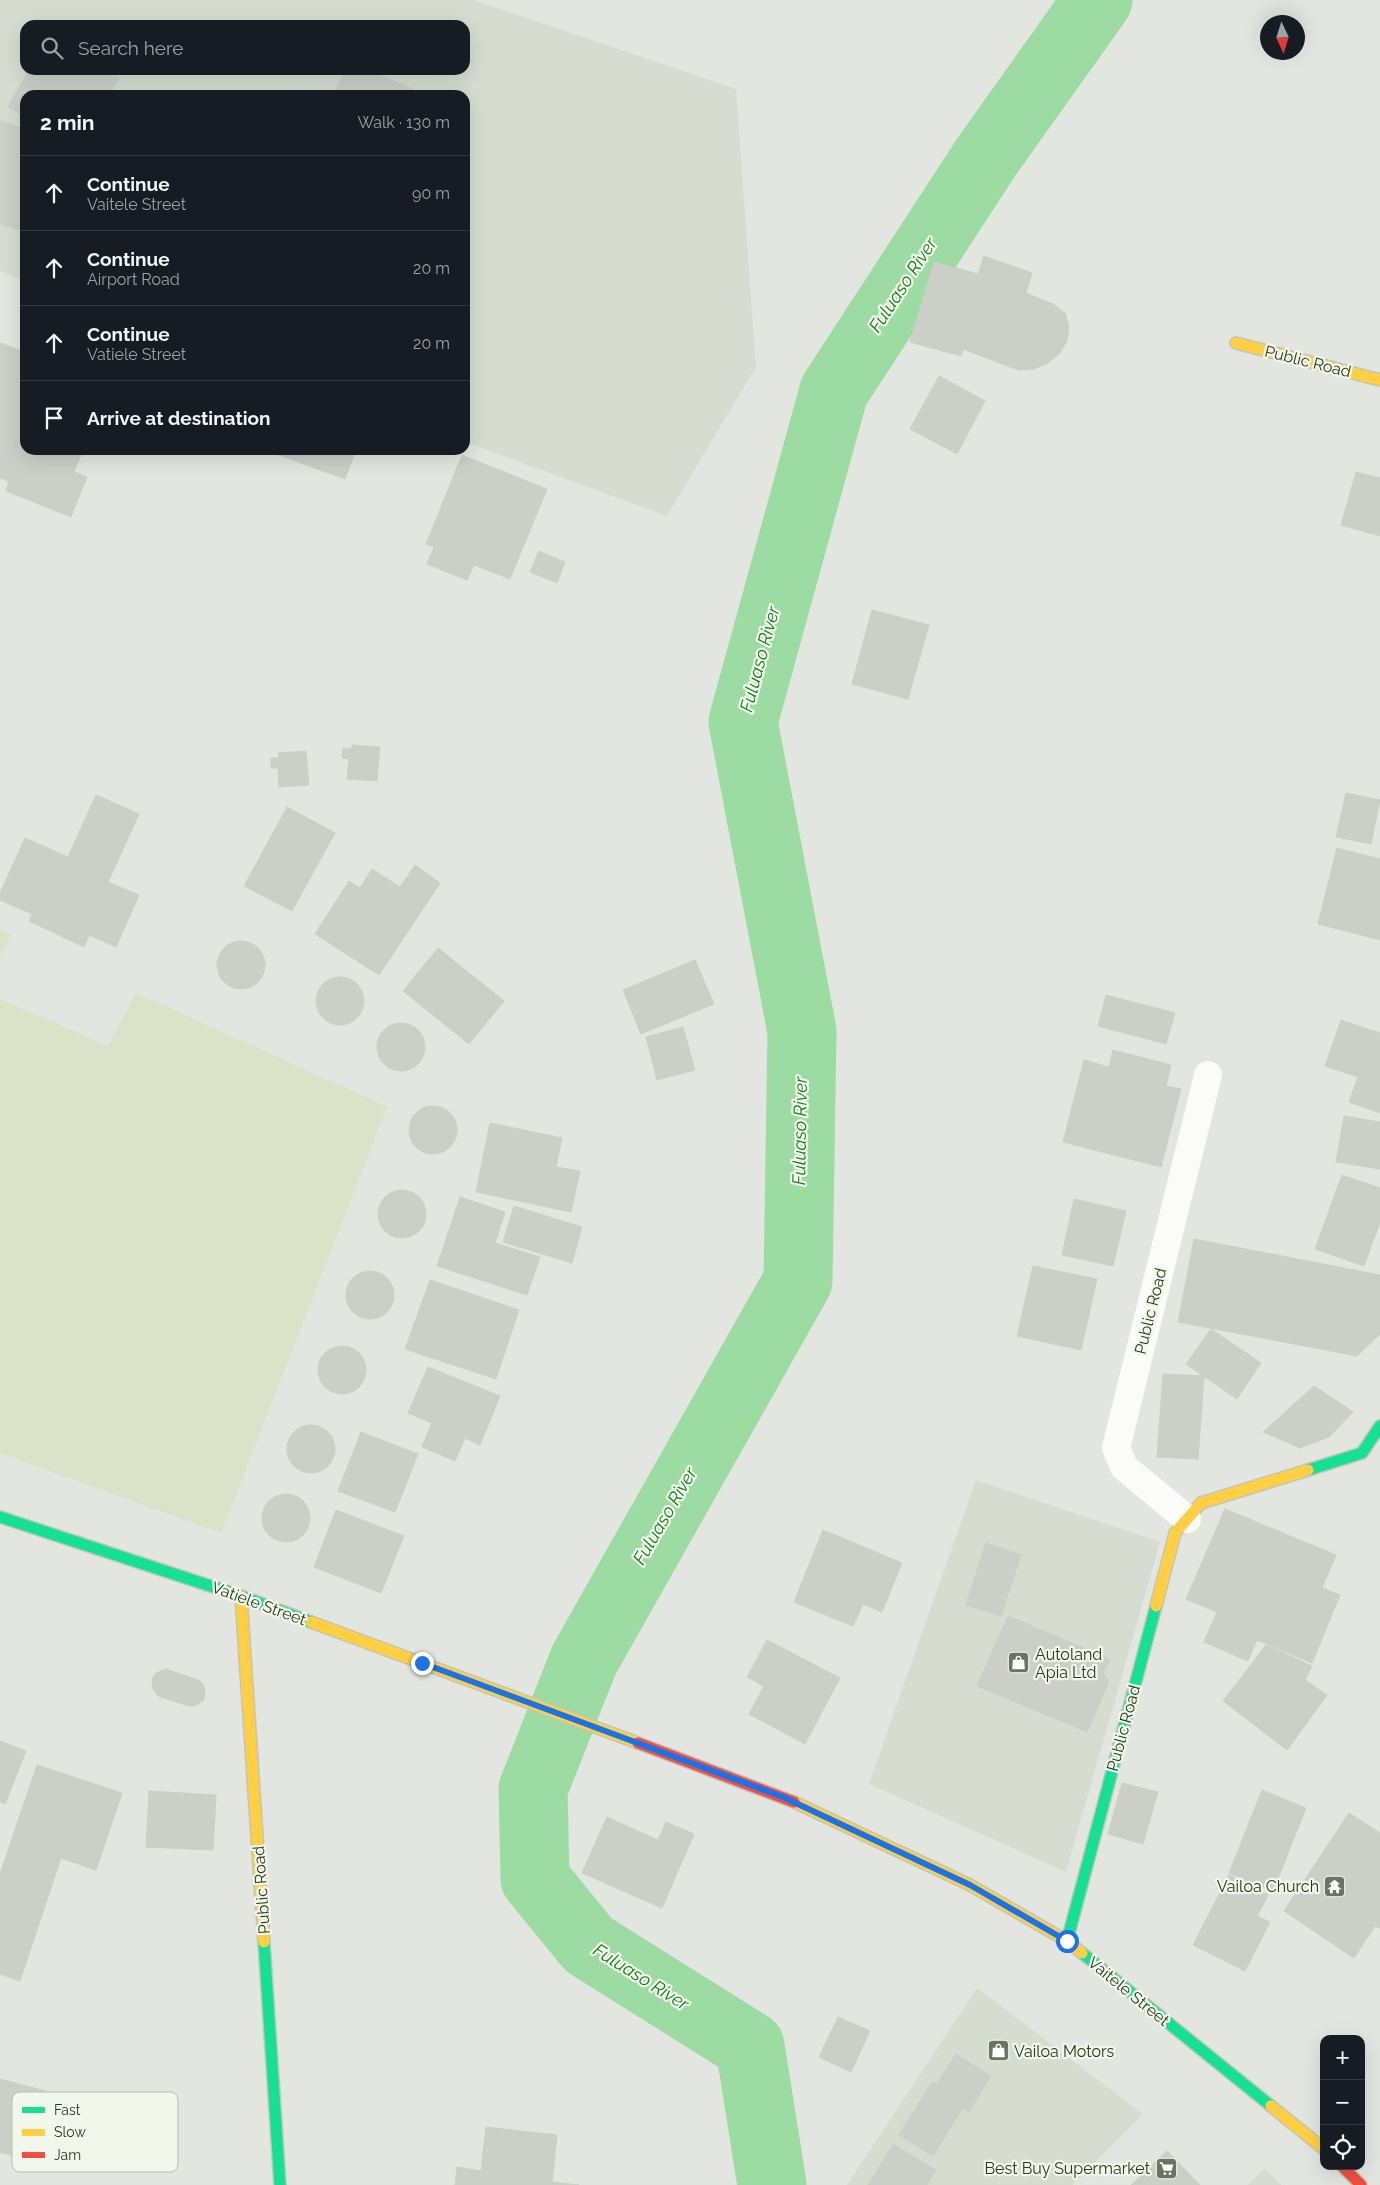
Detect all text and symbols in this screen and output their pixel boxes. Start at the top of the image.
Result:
north arrow [1260,15,1305,60]
search box [20,20,470,75]
icon: search [38,34,66,62]
text: Search here [78,37,184,59]
text: 2 min [40,110,94,135]
text: Walk · 130 m [357,113,450,132]
text: Continue [87,173,170,195]
icon: ahead [40,179,68,207]
text: 90 m [412,184,450,203]
text: Vaitele Street [87,195,186,214]
water label: Fuluaso River [864,233,941,336]
text: Continue [87,248,170,270]
icon: ahead [40,254,68,282]
text: 20 m [413,259,450,278]
text: Airport Road [87,270,180,289]
text: Continue [87,323,170,345]
icon: ahead [40,329,68,357]
text: 20 m [413,334,450,353]
street label: Public Road [1263,342,1353,381]
text: Vatiele Street [87,345,186,364]
icon: arrive [40,404,68,432]
text: Arrive at destination [87,407,271,429]
water label: Fuluaso River [735,603,784,714]
water label: Fuluaso River [788,1076,811,1185]
street label: Public Road [1131,1266,1170,1356]
water label: Fuluaso River [628,1463,701,1568]
street label: Vatiele Street [209,1578,309,1630]
place label: Autoland Apia Ltd [1035,1645,1102,1682]
shop icon: Autoland Apia Ltd [1007,1651,1031,1675]
route end [411,1652,434,1675]
street label: Public Road [1103,1683,1144,1773]
street label: Public Road [249,1845,274,1935]
temple icon: Vailoa Church [1323,1874,1347,1898]
place label: Vailoa Church [1217,1877,1319,1896]
route start [1056,1930,1079,1953]
water label: Fuluaso River [590,1939,694,2015]
street label: Vaitele Street [1084,1953,1174,2030]
map controls [1320,2035,1365,2170]
button: + [1320,2035,1365,2080]
shop icon: Vailoa Motors [986,2039,1010,2063]
place label: Vailoa Motors [1014,2042,1115,2061]
button: − [1320,2080,1365,2125]
legend [12,2092,178,2172]
text: Fast [54,2102,81,2118]
text: Slow [54,2124,86,2140]
button: locate [1320,2125,1365,2170]
text: Jam [54,2147,81,2163]
supermarket icon: Best Buy Supermarket [1154,2156,1178,2180]
place label: Best Buy Supermarket [984,2159,1151,2178]

